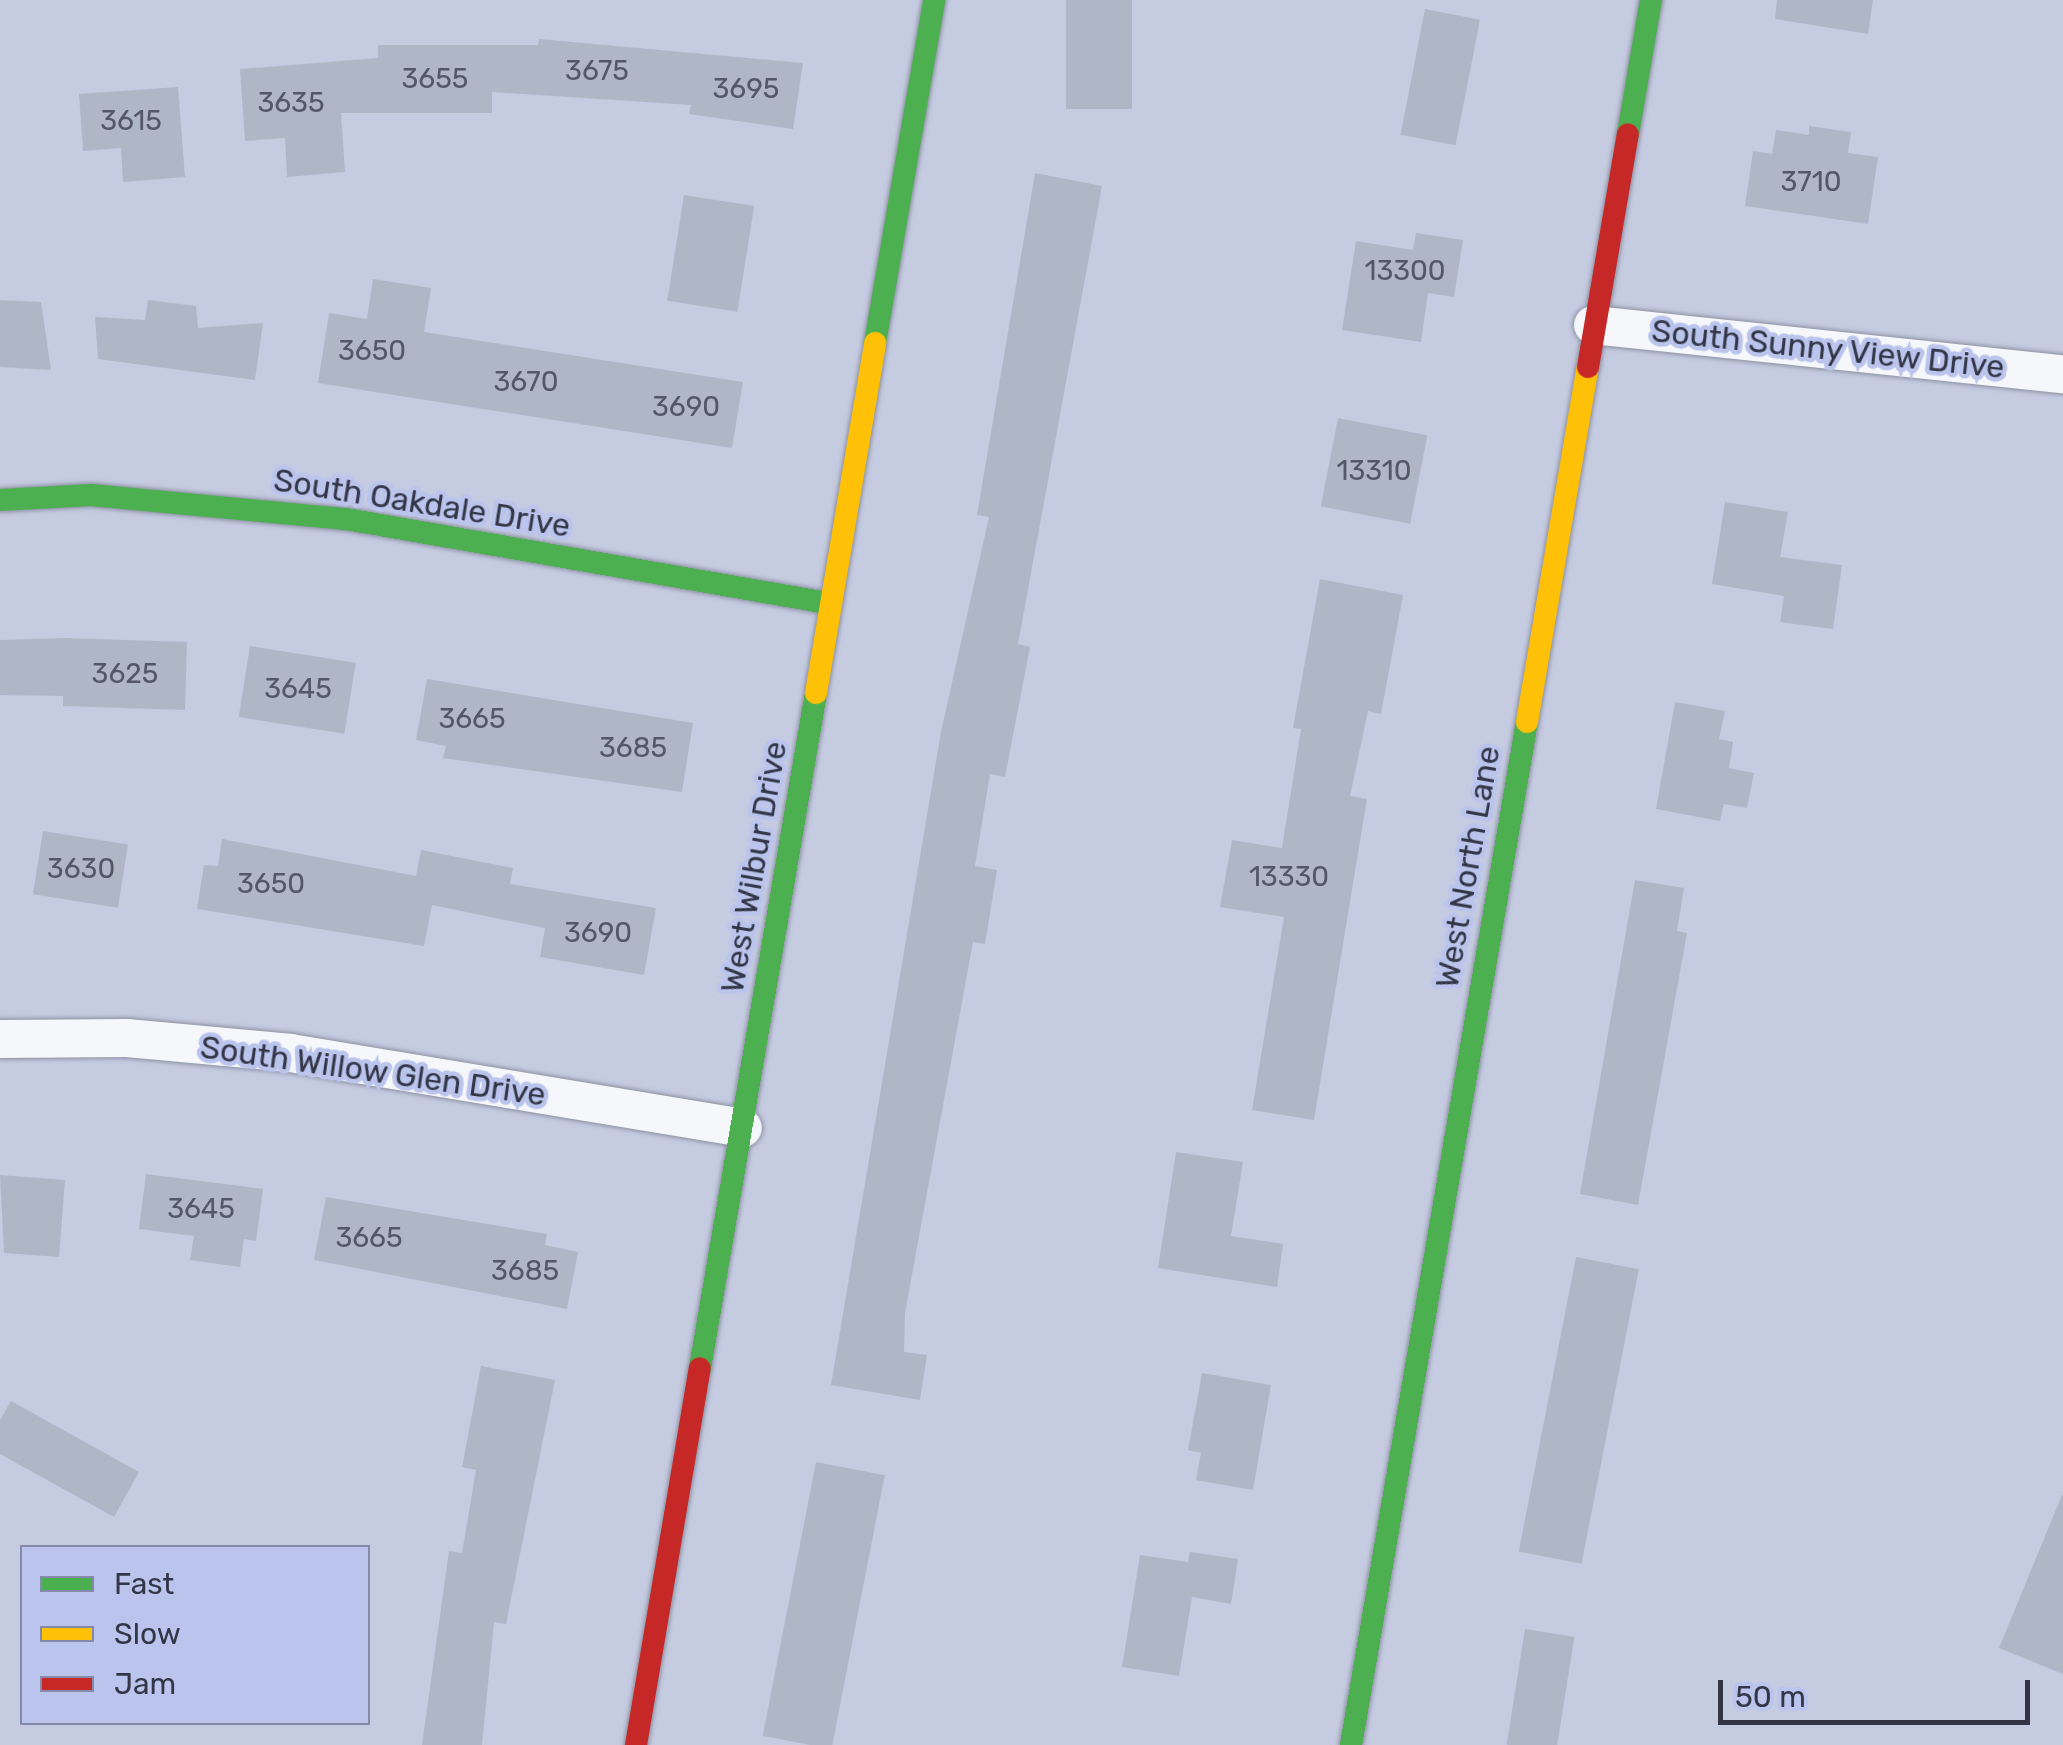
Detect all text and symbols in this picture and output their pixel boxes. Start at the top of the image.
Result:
house number: 3675 [565,54,629,88]
house number: 3655 [402,62,468,96]
house number: 3695 [713,72,779,106]
house number: 3635 [257,86,325,120]
house number: 3615 [100,104,162,138]
house number: 3710 [1781,165,1841,199]
house number: 13300 [1364,254,1446,288]
street label: South Sunny View Drive [1649,311,2007,387]
house number: 3650 [338,334,406,368]
house number: 3670 [494,365,558,399]
house number: 3690 [652,390,720,424]
house number: 13310 [1337,454,1411,488]
street label: South Oakdale Drive [271,461,573,545]
house number: 3625 [92,657,158,691]
house number: 3645 [264,672,332,706]
house number: 3665 [438,702,506,736]
house number: 3685 [599,731,667,765]
street label: West Wilbur Drive [713,738,795,996]
street label: West North Lane [1428,743,1508,991]
house number: 3630 [47,852,115,886]
house number: 13330 [1249,860,1329,894]
house number: 3650 [237,867,305,901]
house number: 3690 [564,916,632,950]
street label: South Willow Glen Drive [197,1028,549,1114]
house number: 3645 [167,1192,235,1226]
house number: 3665 [335,1221,403,1255]
house number: 3685 [491,1254,559,1288]
legend [20,1545,370,1725]
text: Fast [114,1566,174,1602]
text: Slow [114,1616,181,1652]
scale bar [1723,1660,2036,1722]
text: Jam [114,1666,176,1702]
text: 50 m [1735,1679,1806,1715]

